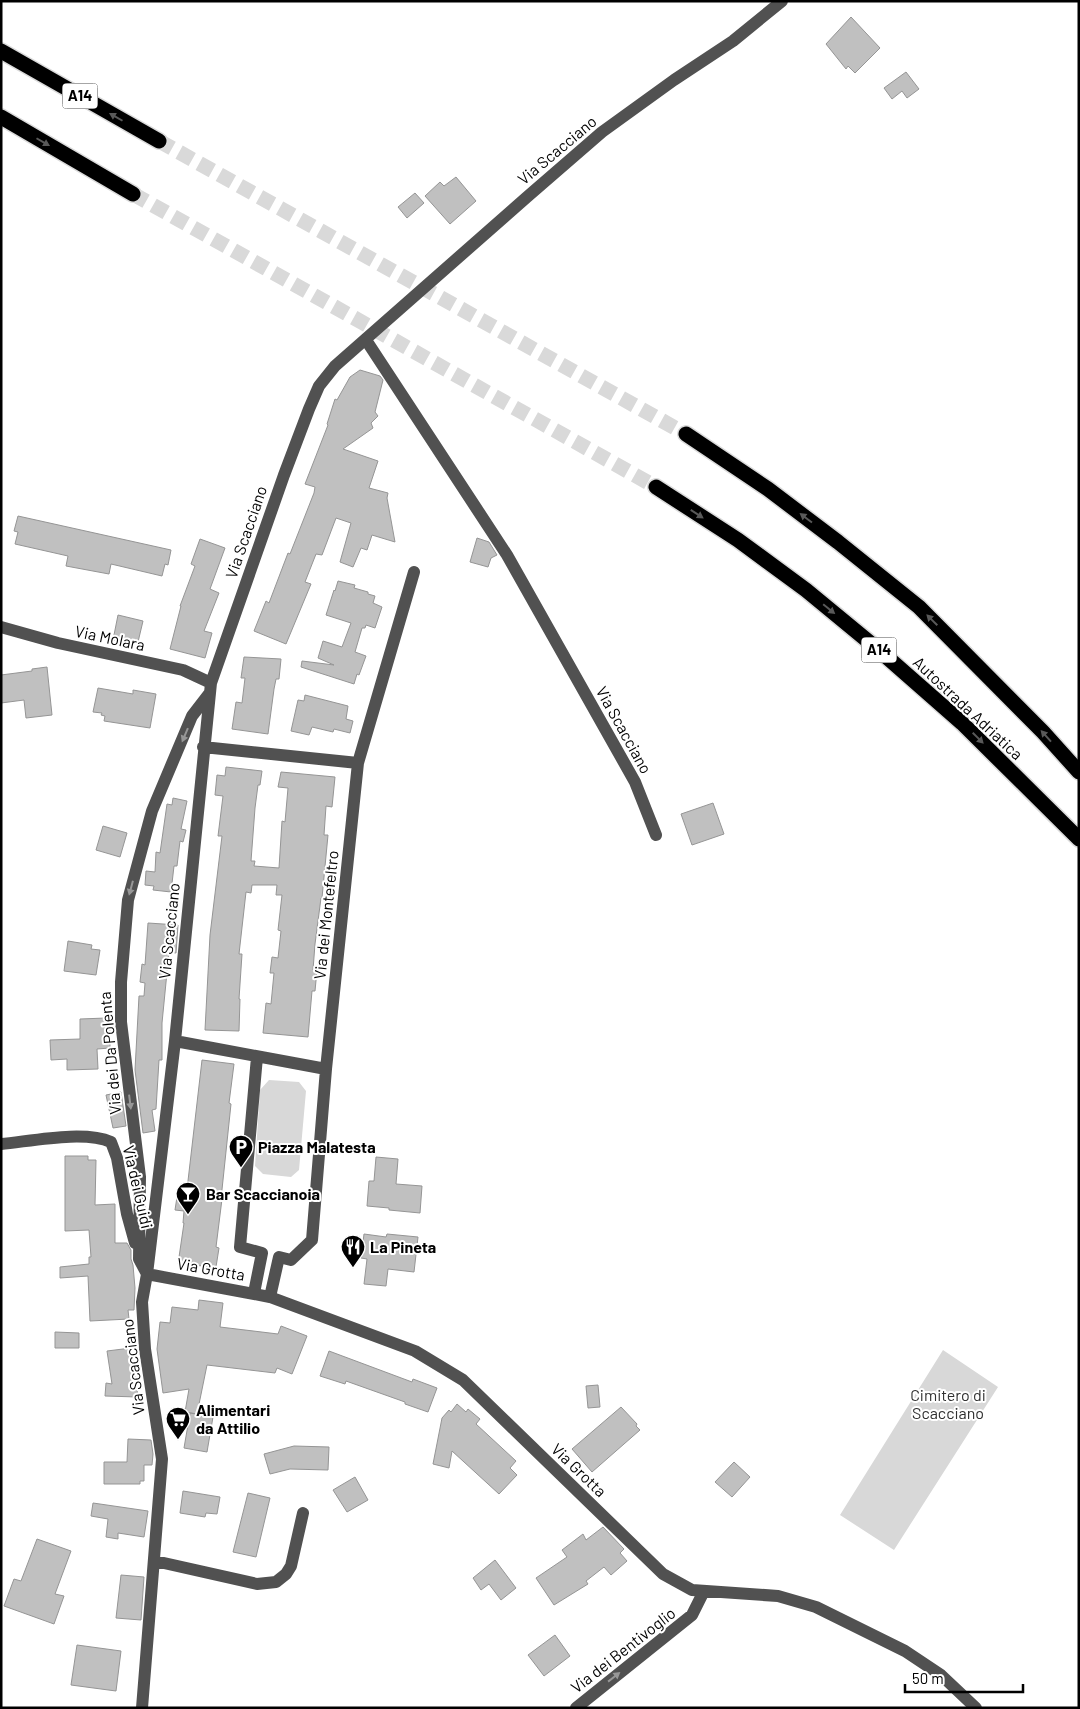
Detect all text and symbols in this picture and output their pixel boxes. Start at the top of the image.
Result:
road number: A14 [62,84,98,108]
street label: Via Scacciano [513,111,600,188]
one-way arrow [110,112,123,121]
one-way arrow [37,137,50,146]
street label: Via Scacciano [221,483,270,581]
one-way arrow [691,509,704,518]
one-way arrow [799,513,813,523]
one-way arrow [822,603,835,614]
one-way arrow [926,614,938,626]
street label: Via Molara [73,621,147,654]
road number: A14 [862,638,896,662]
street label: Autostrada Adriatica [910,652,1027,763]
street label: Via Scacciano [593,683,656,777]
one-way arrow [180,728,188,742]
one-way arrow [1040,730,1052,742]
one-way arrow [972,732,984,744]
street label: Via dei Montefeltro [309,849,342,980]
one-way arrow [127,880,135,895]
street label: Via Scacciano [154,882,183,980]
street label: Via dei Da Polenta [95,991,124,1115]
one-way arrow [126,1094,134,1110]
parking icon: Piazza Malatesta [228,1134,254,1168]
place label: Piazza Malatesta [258,1137,376,1156]
street label: Via dei Guidi [120,1143,157,1230]
bar icon: Bar Scaccianoia [175,1181,201,1215]
place label: Bar Scaccianoia [206,1184,320,1203]
restaurant icon: La Pineta [340,1234,366,1268]
place label: La Pineta [370,1237,436,1256]
street label: Via Grotta [176,1253,247,1284]
street label: Via Scacciano [117,1318,148,1416]
park label: Cimitero di Scacciano [910,1385,986,1422]
place label: Alimentari da Attilio [196,1400,270,1437]
supermarket icon: Alimentari da Attilio [165,1406,191,1440]
street label: Via Grotta [548,1439,611,1500]
street label: Via dei Bentivoglio [567,1603,679,1696]
scale bar [905,1662,1022,1694]
text: 50 m [912,1669,944,1687]
one-way arrow [607,1672,620,1683]

